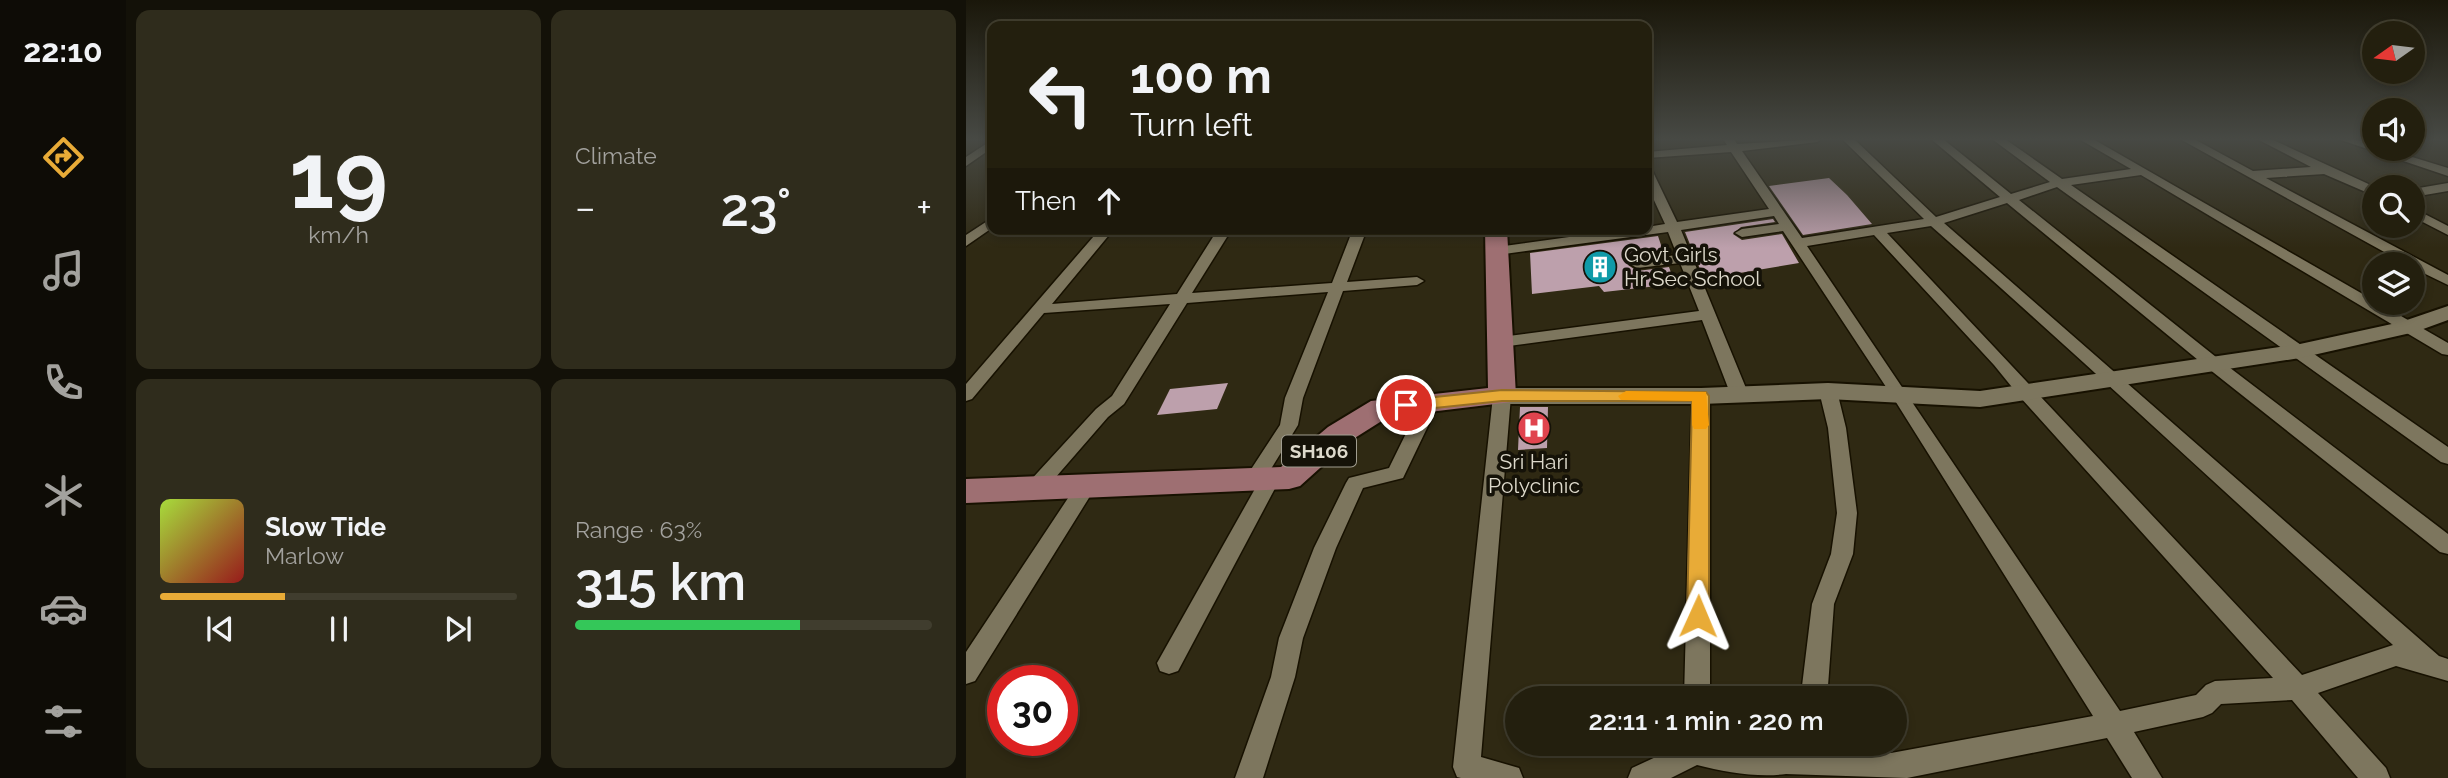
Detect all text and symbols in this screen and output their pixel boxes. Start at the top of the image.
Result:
north arrow [2362,21,2426,84]
map controls [2362,21,2425,315]
text: 22:10 [23,32,103,69]
text: 100 m [1130,47,1272,104]
icon: left [1015,49,1106,140]
button: sound [2362,98,2425,161]
text: Turn left [1130,106,1252,143]
text: 19 [289,122,388,229]
icon: directions [39,133,88,182]
text: Climate [575,142,657,169]
button: search [2362,175,2425,238]
text: 23° [721,177,791,238]
icon: ahead [1090,182,1128,220]
text: − [575,185,595,230]
text: + [916,185,932,230]
text: Then [1015,186,1076,216]
text: km/h [308,221,369,248]
place label: Govt Girls Hr Sec School [1624,242,1761,291]
icon: music [39,246,88,295]
building icon: Govt Girls Hr Sec School [1581,248,1619,286]
button: layers [2362,252,2425,315]
icon: phone [39,358,88,407]
pin [1376,375,1436,435]
icon: arrive [1387,386,1425,424]
hospital icon: Sri Hari Polyclinic [1515,409,1553,447]
road number: SH106 [1282,436,1356,466]
place label: Sri Hari Polyclinic [1488,449,1580,498]
icon: climate [39,471,88,520]
text: Slow Tide [265,512,386,542]
text: Range · 63% [575,516,702,543]
text: Marlow [265,542,344,569]
text: 315 km [575,551,746,612]
position arrow [1661,579,1735,653]
icon: car [39,584,88,633]
icon: previous [201,610,239,648]
icon: pause [320,610,358,648]
icon: next [439,610,477,648]
speed limit sign: 30 [987,665,1078,756]
icon: filters [39,697,88,746]
text: 22:11 · 1 min · 220 m [1588,706,1824,736]

